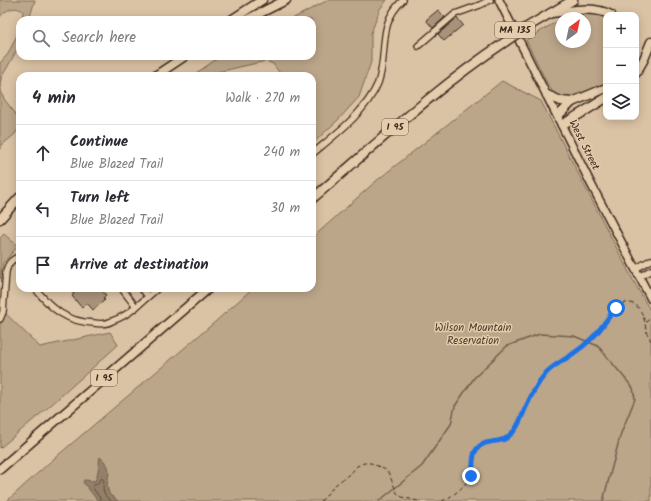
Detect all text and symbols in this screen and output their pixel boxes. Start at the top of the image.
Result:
north arrow [555,12,591,48]
map controls [603,12,639,120]
button: + [603,12,639,48]
search box [16,16,316,60]
road number: MA 135 [495,22,535,38]
text: Search here [62,26,136,50]
icon: search [30,27,52,49]
button: − [603,48,639,84]
button: layers [603,84,639,120]
text: 4 min [32,85,76,112]
text: Walk · 270 m [225,88,300,109]
street label: West Street [564,116,605,174]
road number: I 95 [382,119,408,135]
text: Continue [70,130,128,154]
icon: ahead [32,142,54,164]
text: 240 m [263,142,300,163]
text: Blue Blazed Trail [70,154,163,175]
text: Turn left [70,186,130,210]
icon: left [32,198,54,220]
text: 30 m [271,198,300,219]
text: Blue Blazed Trail [70,210,163,231]
text: Arrive at destination [70,253,209,277]
icon: arrive [32,254,54,276]
route start [607,299,625,317]
park label: Wilson Mountain Reservation [435,319,511,350]
road number: I 95 [91,370,117,386]
route end [462,467,480,485]

